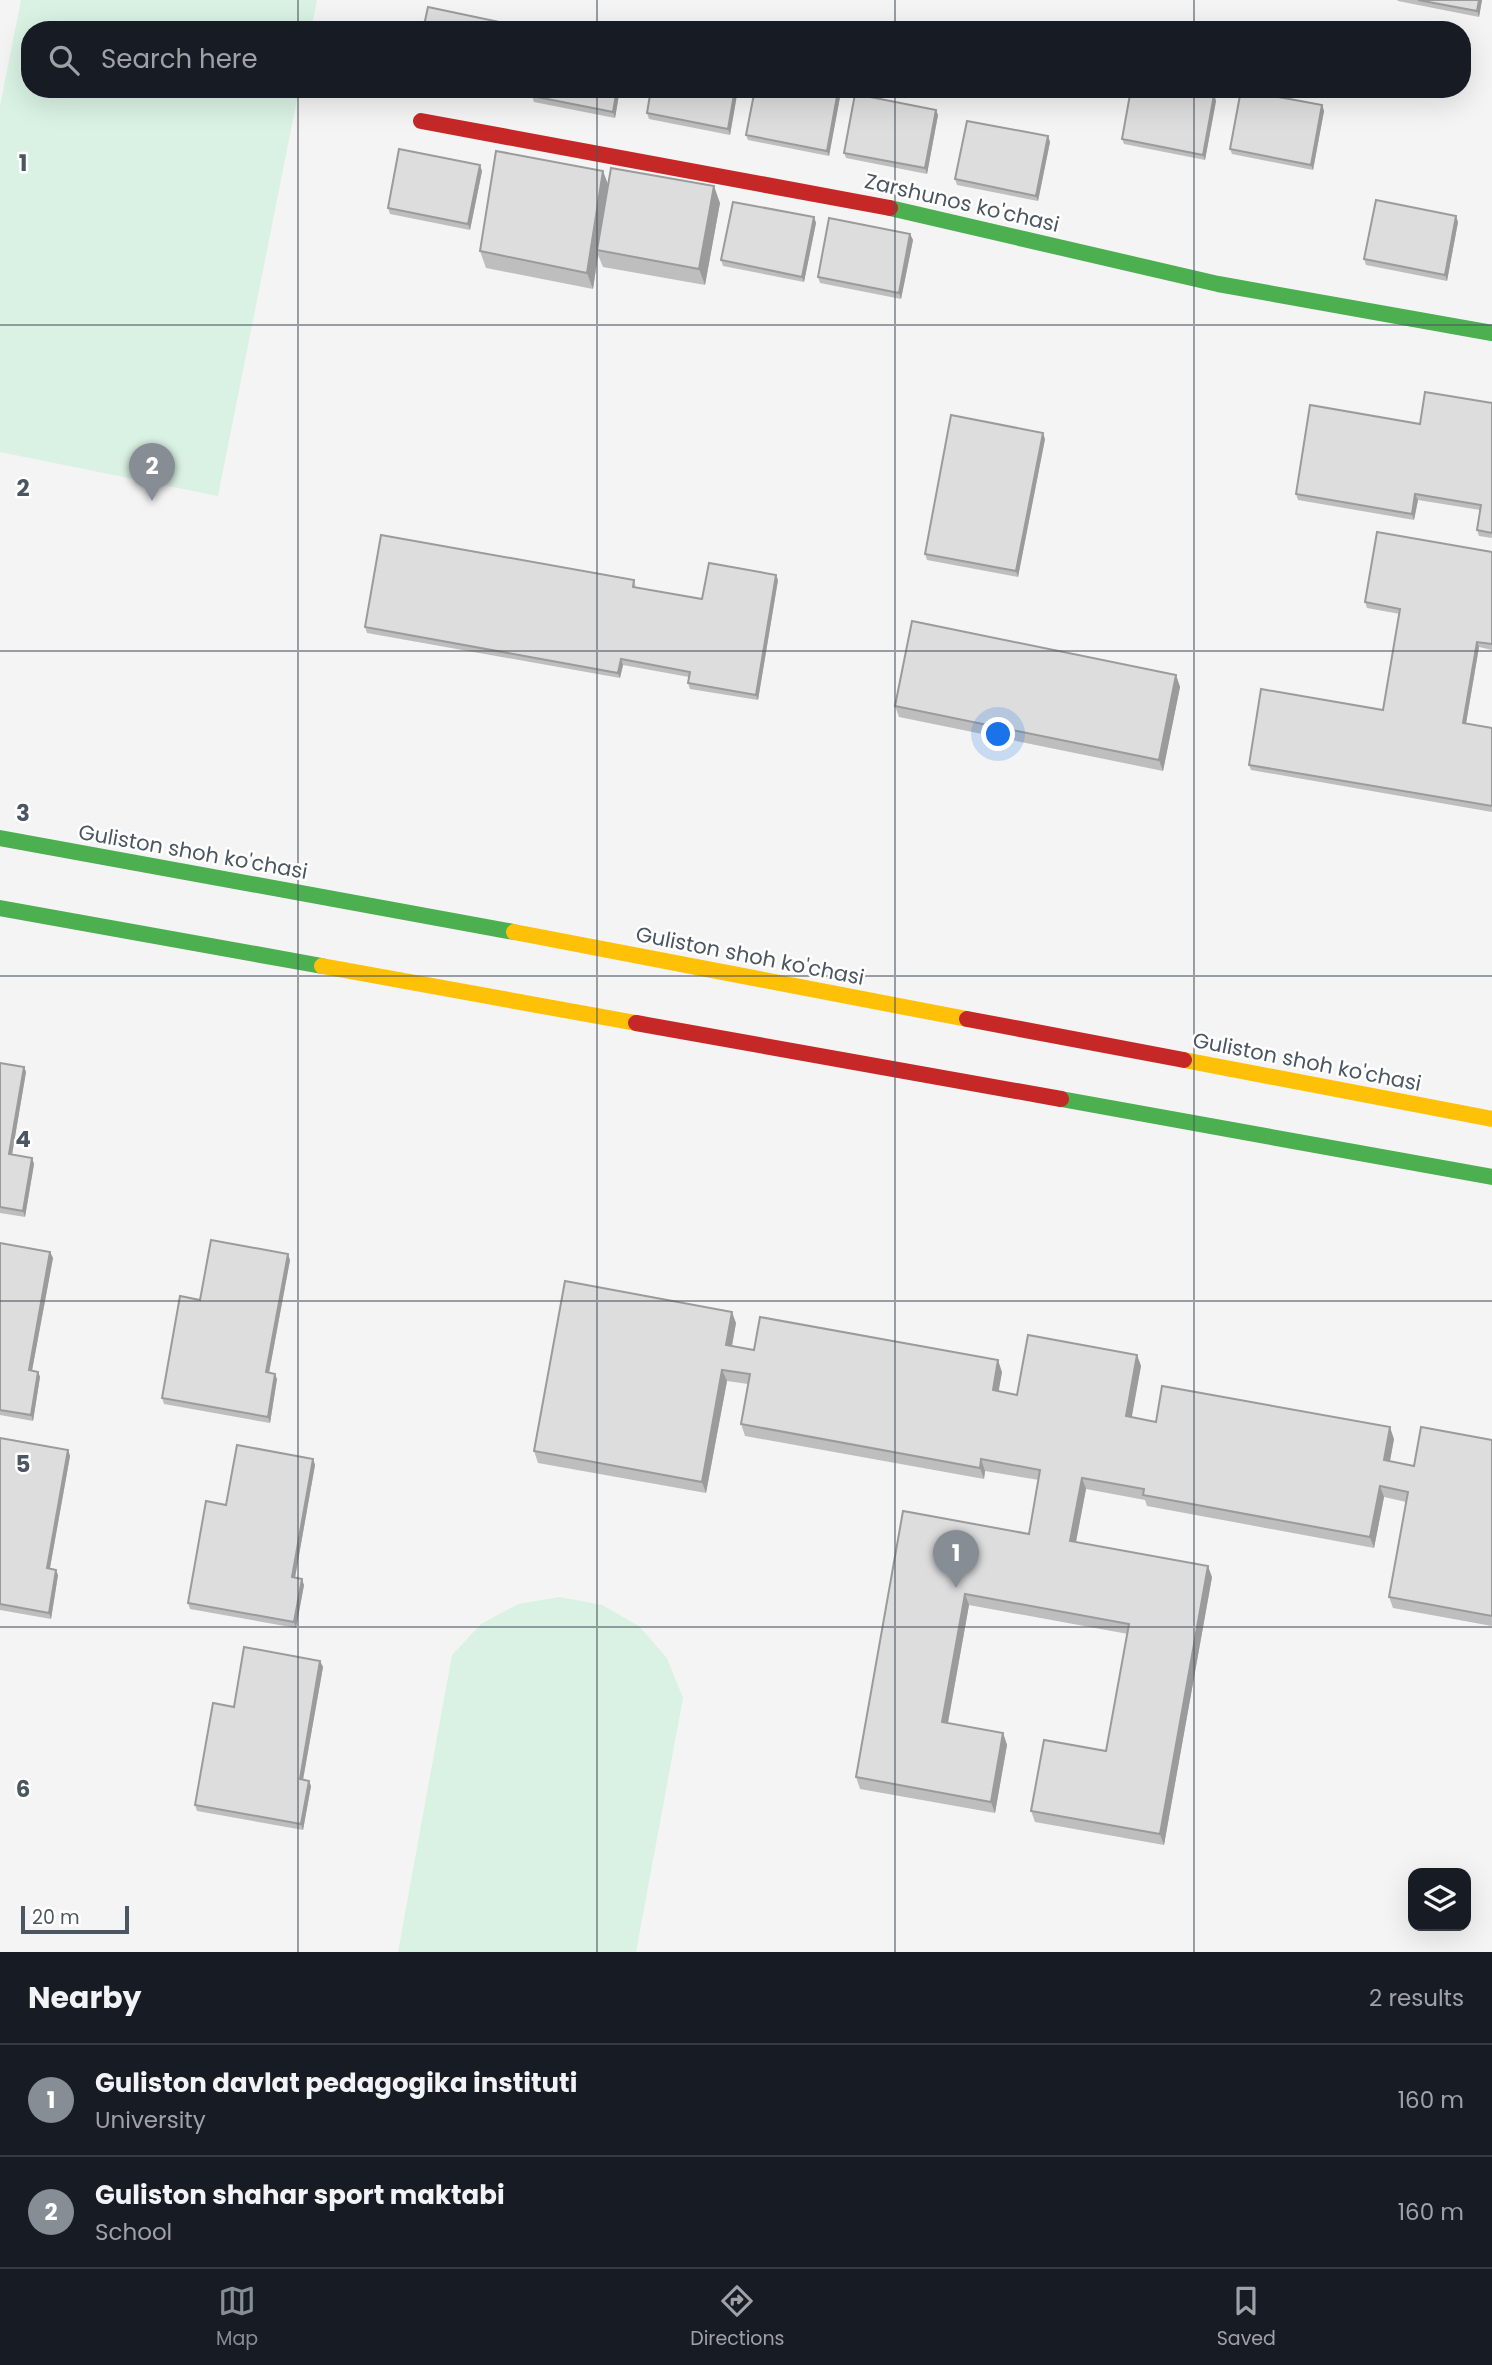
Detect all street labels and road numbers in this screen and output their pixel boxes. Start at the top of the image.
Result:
street label: Zarshunos ko'chasi [862,166,1062,239]
street label: Guliston shoh ko'chasi [76,817,310,886]
street label: Guliston shoh ko'chasi [633,919,867,992]
street label: Guliston shoh ko'chasi [1190,1025,1424,1098]

